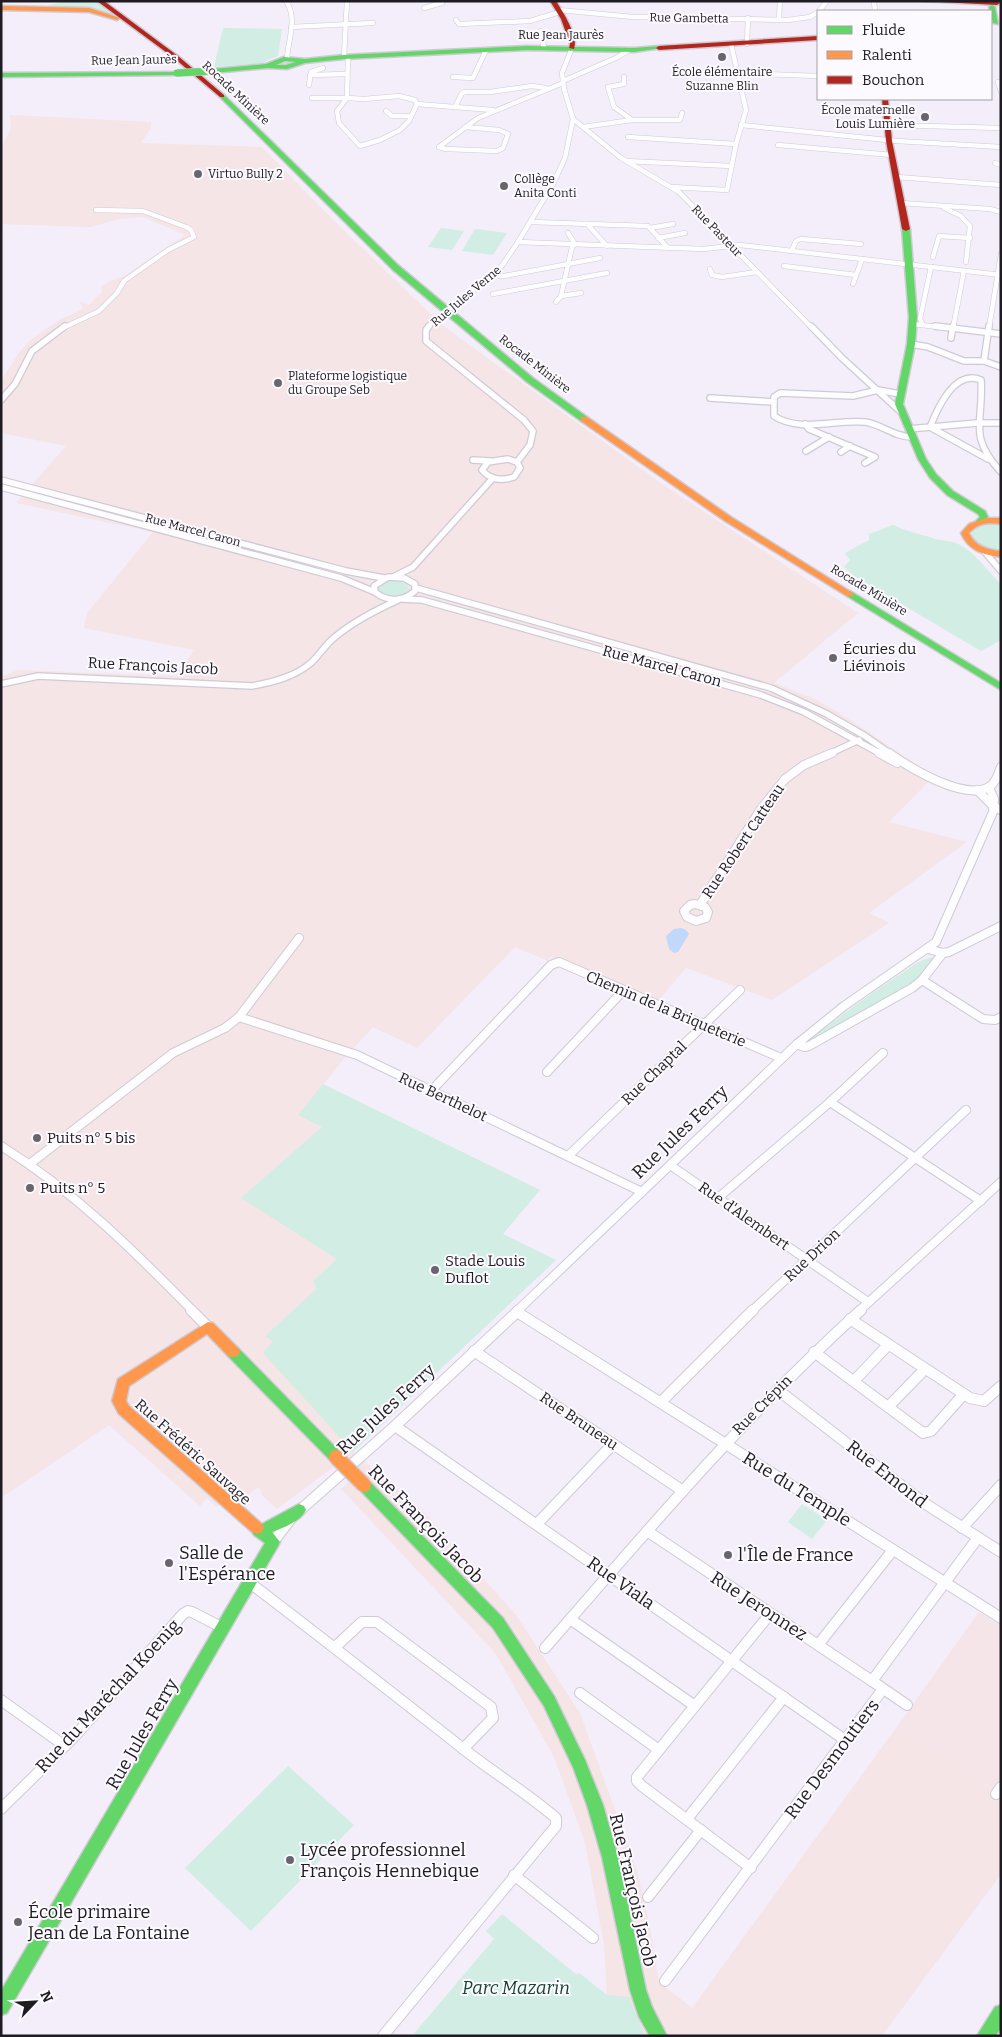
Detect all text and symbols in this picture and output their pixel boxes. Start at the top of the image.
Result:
street label: Rue Gambetta [649,10,729,26]
legend [817,10,992,100]
text: Fluide [862,21,905,39]
street label: Rue Jean Jaurès [518,28,604,42]
text: Ralenti [862,46,912,64]
marker: École élémentaire Suzanne Blin [716,51,728,63]
street label: Rue Jean Jaurès [91,52,177,68]
street label: Rocade Minière [200,58,272,128]
place label: École élémentaire Suzanne Blin [672,64,772,93]
text: Bouchon [862,71,925,89]
place label: École maternelle Louis Lumière [821,102,915,131]
marker: École maternelle Louis Lumière [919,111,931,123]
place label: Virtuo Bully 2 [208,167,283,181]
marker: Virtuo Bully 2 [192,168,204,180]
place label: Collège Anita Conti [514,172,577,200]
marker: Collège Anita Conti [498,180,510,192]
street label: Rue Pasteur [689,202,746,260]
street label: Rue Jules Verne [428,263,504,329]
street label: Rocade Minière [497,332,573,396]
place label: Plateforme logistique du Groupe Seb [288,369,407,397]
marker: Plateforme logistique du Groupe Seb [272,377,284,389]
street label: Rue Marcel Caron [144,511,243,550]
street label: Rocade Minière [828,562,910,618]
place label: Écuries du Liévinois [843,640,916,675]
street label: Rue Marcel Caron [600,641,724,691]
marker: Écuries du Liévinois [827,652,839,664]
street label: Rue François Jacob [87,654,219,678]
street label: Rue Robert Catteau [698,780,788,902]
street label: Chemin de la Briqueterie [583,967,749,1051]
street label: Rue Chaptal [618,1037,690,1109]
street label: Rue Berthelot [396,1069,491,1126]
street label: Rue Jules Ferry [627,1080,733,1183]
place label: Puits n° 5 bis [47,1129,135,1147]
marker: Puits n° 5 bis [31,1132,43,1144]
street label: Rue d'Alembert [695,1178,793,1254]
place label: Puits n° 5 [40,1179,105,1197]
marker: Puits n° 5 [24,1182,36,1194]
street label: Rue Drion [780,1224,844,1285]
place label: Stade Louis Duflot [445,1252,525,1287]
marker: Stade Louis Duflot [429,1264,441,1276]
street label: Rue Jules Ferry [332,1359,440,1459]
street label: Rue Crépin [728,1371,796,1439]
street label: Rue Bruneau [536,1388,622,1454]
street label: Rue Frédéric Sauvage [131,1395,255,1509]
street label: Rue Emond [842,1436,932,1513]
street label: Rue du Temple [739,1447,855,1531]
street label: Rue François Jacob [364,1460,488,1588]
place label: Salle de l'Espérance [179,1542,275,1585]
place label: l'Île de France [738,1544,853,1566]
marker: l'Île de France [722,1549,734,1561]
street label: Rue Viala [583,1552,659,1614]
marker: Salle de l'Espérance [163,1557,175,1569]
street label: Rue Jeronnez [707,1567,811,1645]
street label: Rue du Maréchal Koenig [31,1615,185,1777]
street label: Rue Jules Ferry [101,1674,183,1794]
street label: Rue Desmoutiers [780,1695,884,1823]
street label: Rue François Jacob [605,1811,661,1969]
place label: Lycée professionnel François Hennebique [300,1839,479,1882]
marker: Lycée professionnel François Hennebique [284,1854,296,1866]
place label: École primaire Jean de La Fontaine [27,1900,190,1944]
marker: École primaire Jean de La Fontaine [12,1916,24,1928]
north arrow [10,1977,60,2027]
park label: Parc Mazarin [462,1977,570,1999]
text: N [36,1988,56,2005]

